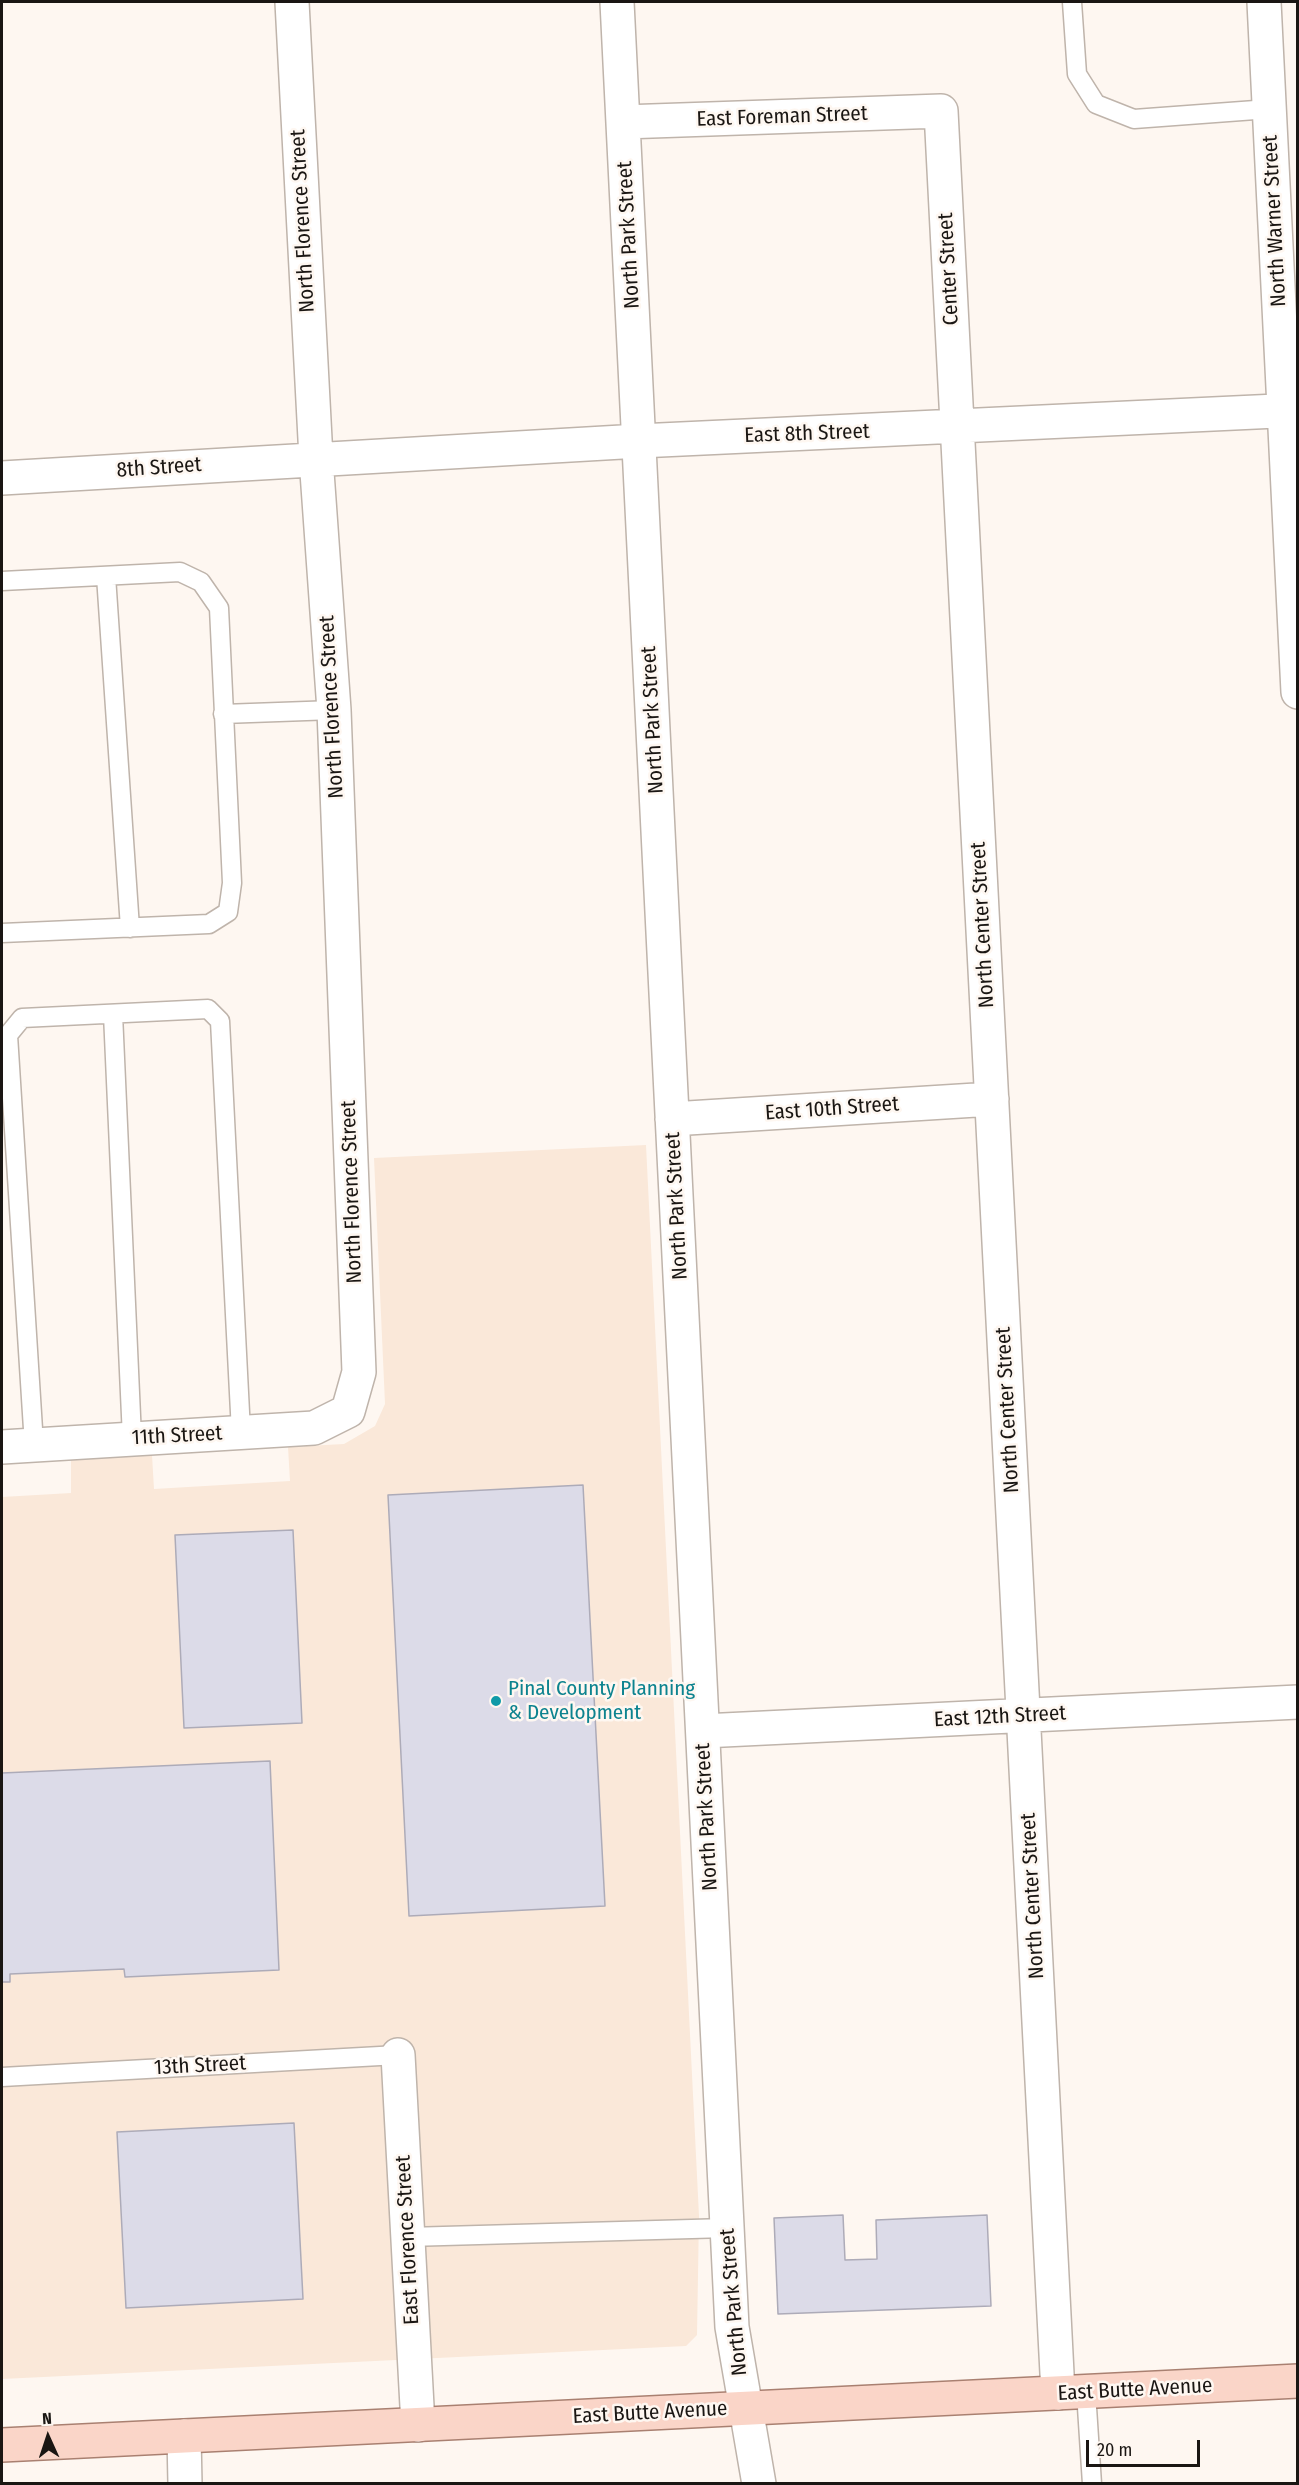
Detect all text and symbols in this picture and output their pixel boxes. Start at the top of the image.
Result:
street label: East Foreman Street [696,101,868,133]
street label: North Florence Street [286,129,320,313]
street label: North Warner Street [1258,134,1292,308]
street label: North Park Street [613,161,645,309]
street label: Center Street [933,212,965,326]
street label: East 8th Street [744,419,870,449]
street label: 8th Street [116,452,202,484]
street label: North Florence Street [315,615,349,799]
street label: North Park Street [637,646,669,794]
street label: North Center Street [966,841,1000,1009]
street label: East 10th Street [764,1092,900,1126]
street label: North Florence Street [336,1100,368,1284]
street label: North Park Street [661,1132,693,1280]
street label: North Center Street [991,1326,1025,1494]
street label: 11th Street [131,1421,223,1451]
place label: Pinal County Planning & Development [508,1676,695,1726]
marker: Pinal County Planning & Development [489,1694,503,1708]
street label: East 12th Street [933,1701,1067,1733]
street label: North Park Street [691,1743,723,1891]
street label: North Center Street [1016,1812,1050,1980]
street label: 13th Street [153,2051,247,2081]
street label: East Florence Street [391,2155,425,2325]
street label: North Park Street [715,2227,753,2377]
street label: East Butte Avenue [1057,2373,1213,2407]
street label: East Butte Avenue [572,2396,728,2430]
north arrow [18,2407,78,2467]
text: N [42,2409,52,2428]
scale bar [1089,2428,1203,2466]
text: 20 m [1097,2439,1132,2461]

